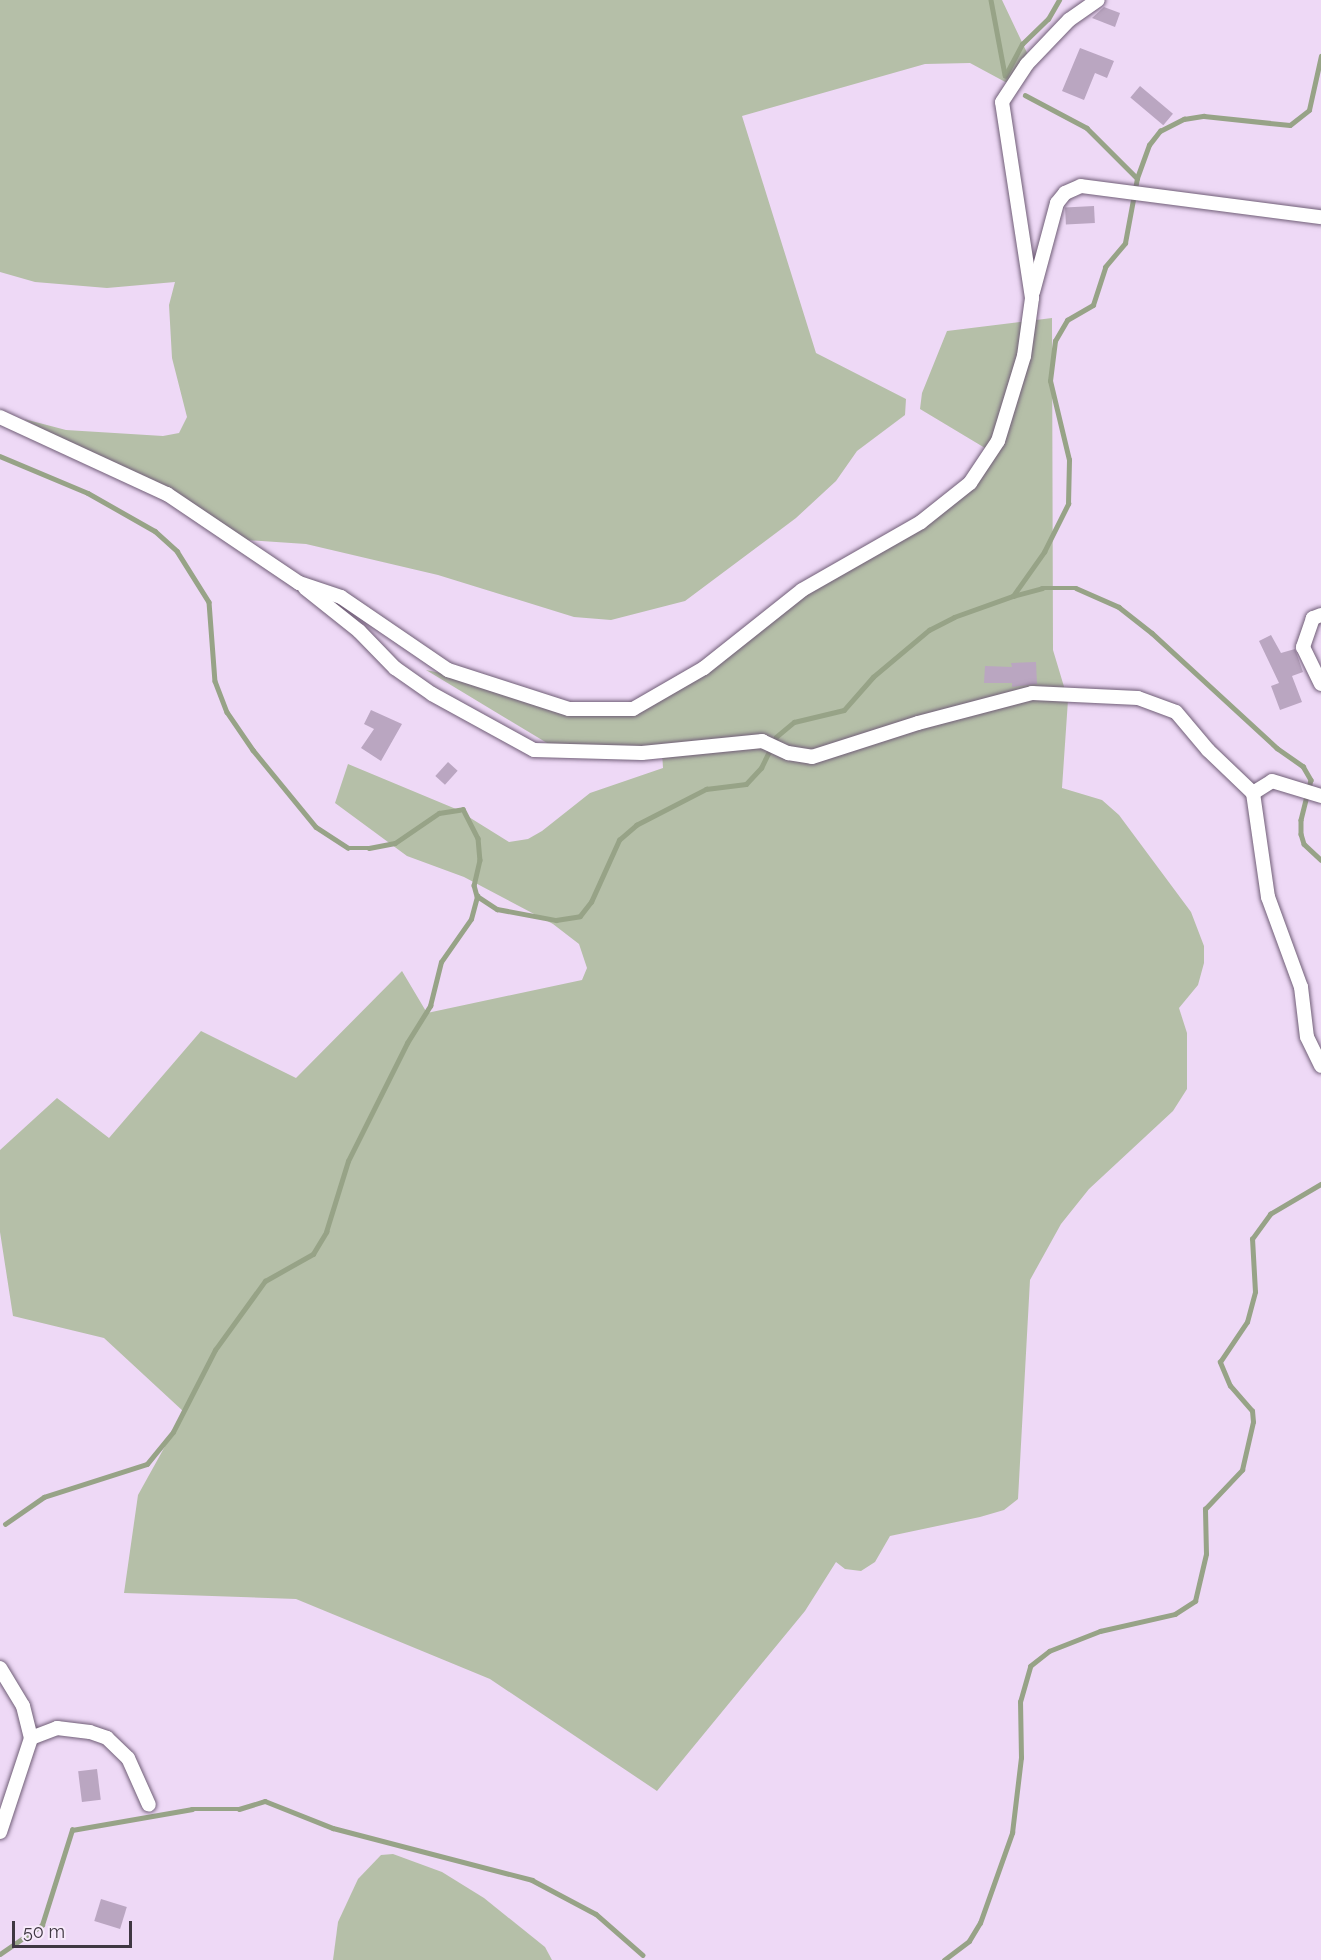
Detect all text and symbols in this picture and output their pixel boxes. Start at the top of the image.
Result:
scale bar [15,1909,135,1947]
text: 50 m [23,1921,65,1942]

